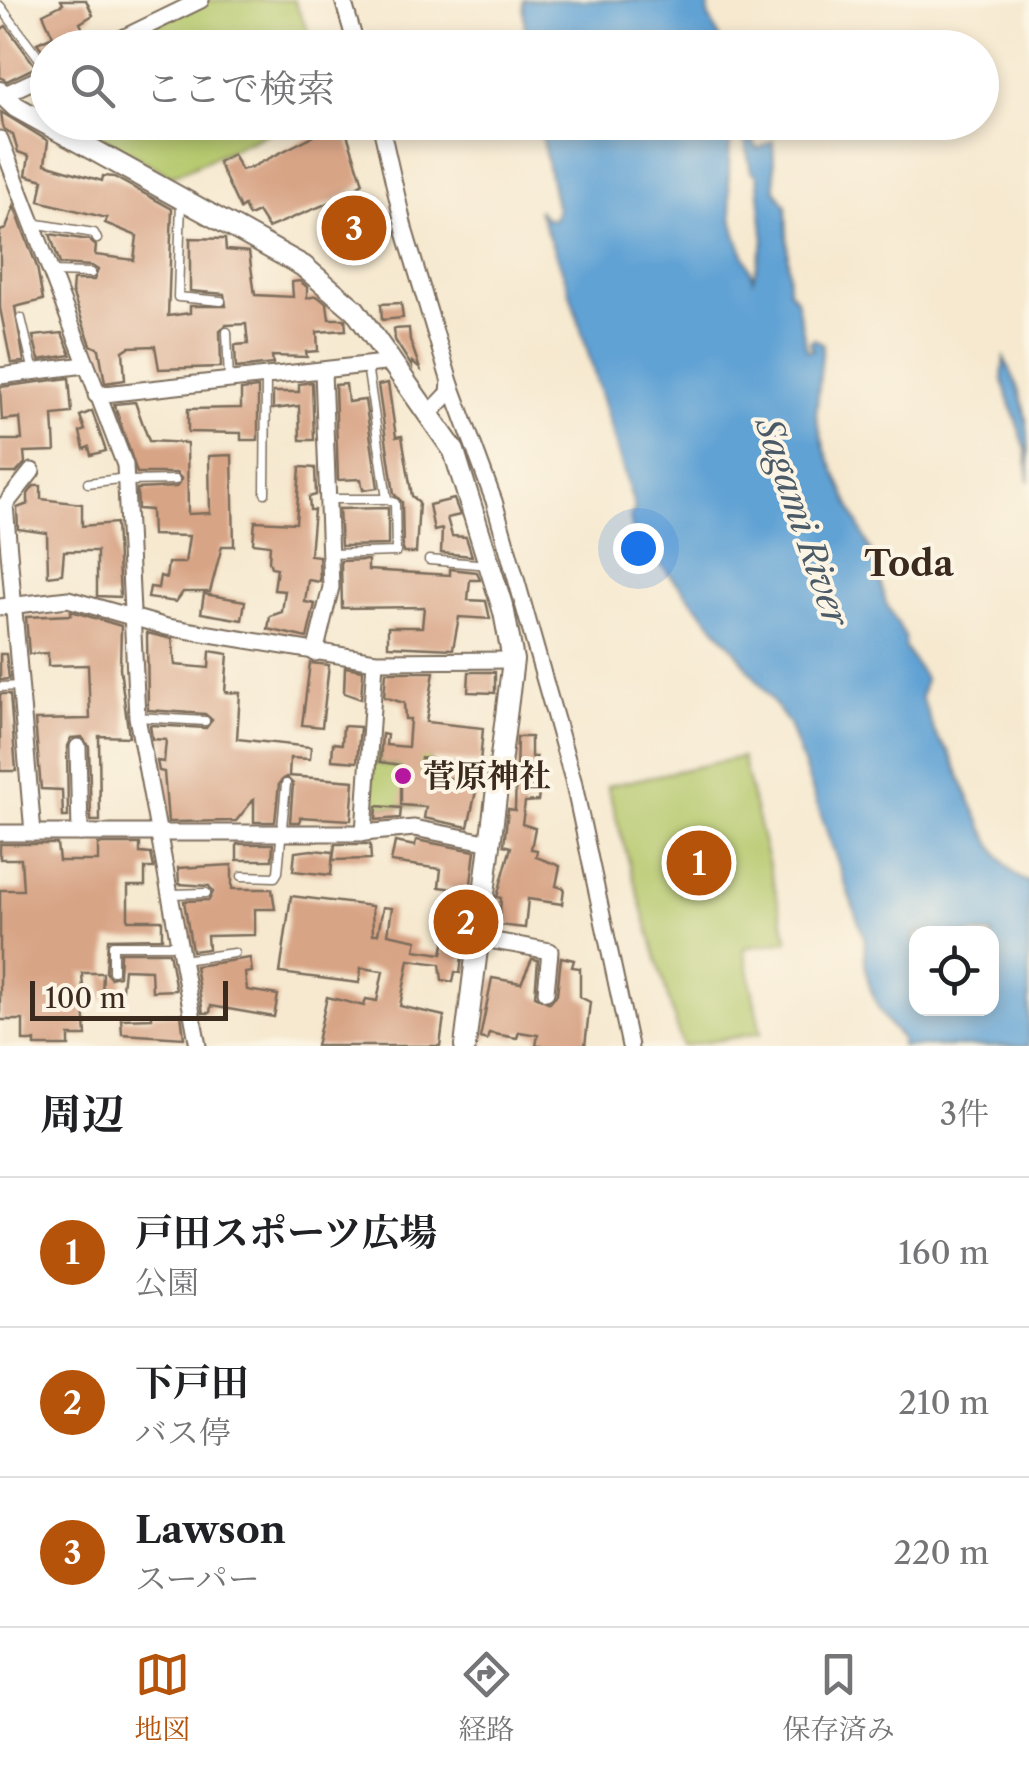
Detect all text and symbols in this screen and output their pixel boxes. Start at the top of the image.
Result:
search box [30,30,999,140]
icon: search [65,58,120,113]
text: ここで検索 [145,65,335,112]
pin: 3 [322,190,386,266]
water label: Sagami River [746,410,859,634]
your location [613,523,664,574]
district label: Toda [864,542,955,585]
place label: 菅原神社 [423,756,551,795]
marker: 菅原神社 [392,765,414,787]
pin: 1 [666,826,732,900]
pin: 2 [434,884,498,960]
map controls [909,926,999,1016]
button: locate [909,926,999,1016]
scale bar [30,976,228,1020]
text: 100 m [45,981,126,1015]
text: 周辺 [40,1088,124,1140]
text: 3件 [939,1094,989,1133]
text: 戸田スポーツ広場 [135,1209,437,1256]
text: 1 [65,1233,80,1272]
text: 160 m [898,1233,989,1272]
text: 公園 [135,1263,199,1302]
text: 下戸田 [135,1359,249,1406]
text: 2 [63,1383,82,1422]
text: 210 m [899,1383,989,1422]
text: バス停 [135,1413,231,1452]
text: Lawson [135,1506,286,1553]
text: 3 [63,1533,82,1572]
text: 220 m [894,1533,989,1572]
text: スーパー [135,1559,260,1598]
tab: 地図 [134,1647,190,1747]
tab: 経路 [458,1647,515,1747]
tab: 保存済み [783,1647,895,1747]

